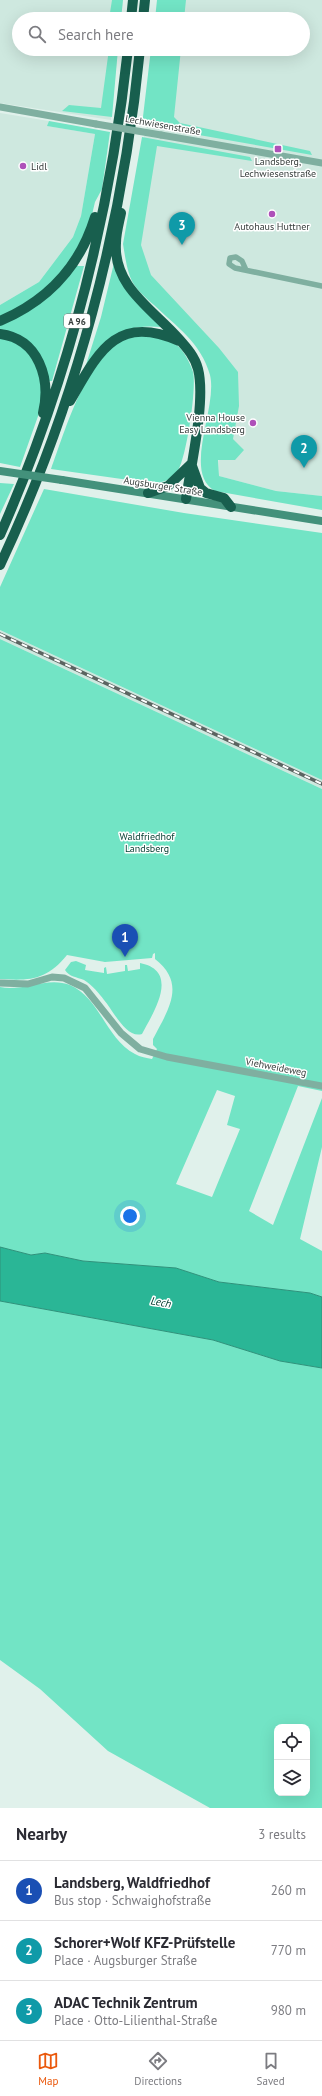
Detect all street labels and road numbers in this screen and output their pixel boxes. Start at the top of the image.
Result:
street label: Lechwiesenstraße [124,112,202,138]
road number: A 96 [64,314,90,328]
street label: Augsburger Straße [123,473,203,499]
street label: Viehweideweg [243,1055,308,1079]

